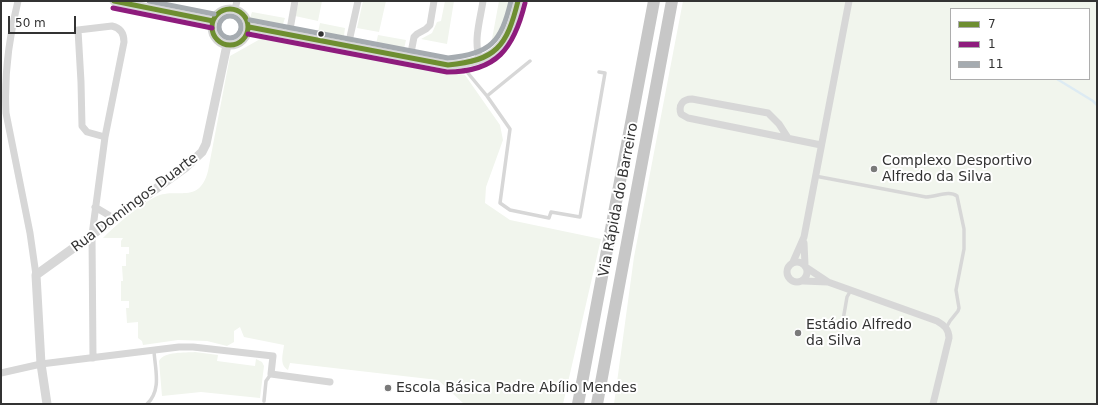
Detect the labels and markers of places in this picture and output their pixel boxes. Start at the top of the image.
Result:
unlabelled marker [316,29,326,39]
place label: Complexo Desportivo Alfredo da Silva [882,153,1032,186]
marker: Complexo Desportivo Alfredo da Silva [869,164,879,174]
place label: Estádio Alfredo da Silva [806,317,912,350]
marker: Estádio Alfredo da Silva [793,328,803,338]
place label: Escola Básica Padre Abílio Mendes [396,380,637,396]
marker: Escola Básica Padre Abílio Mendes [383,383,393,393]

